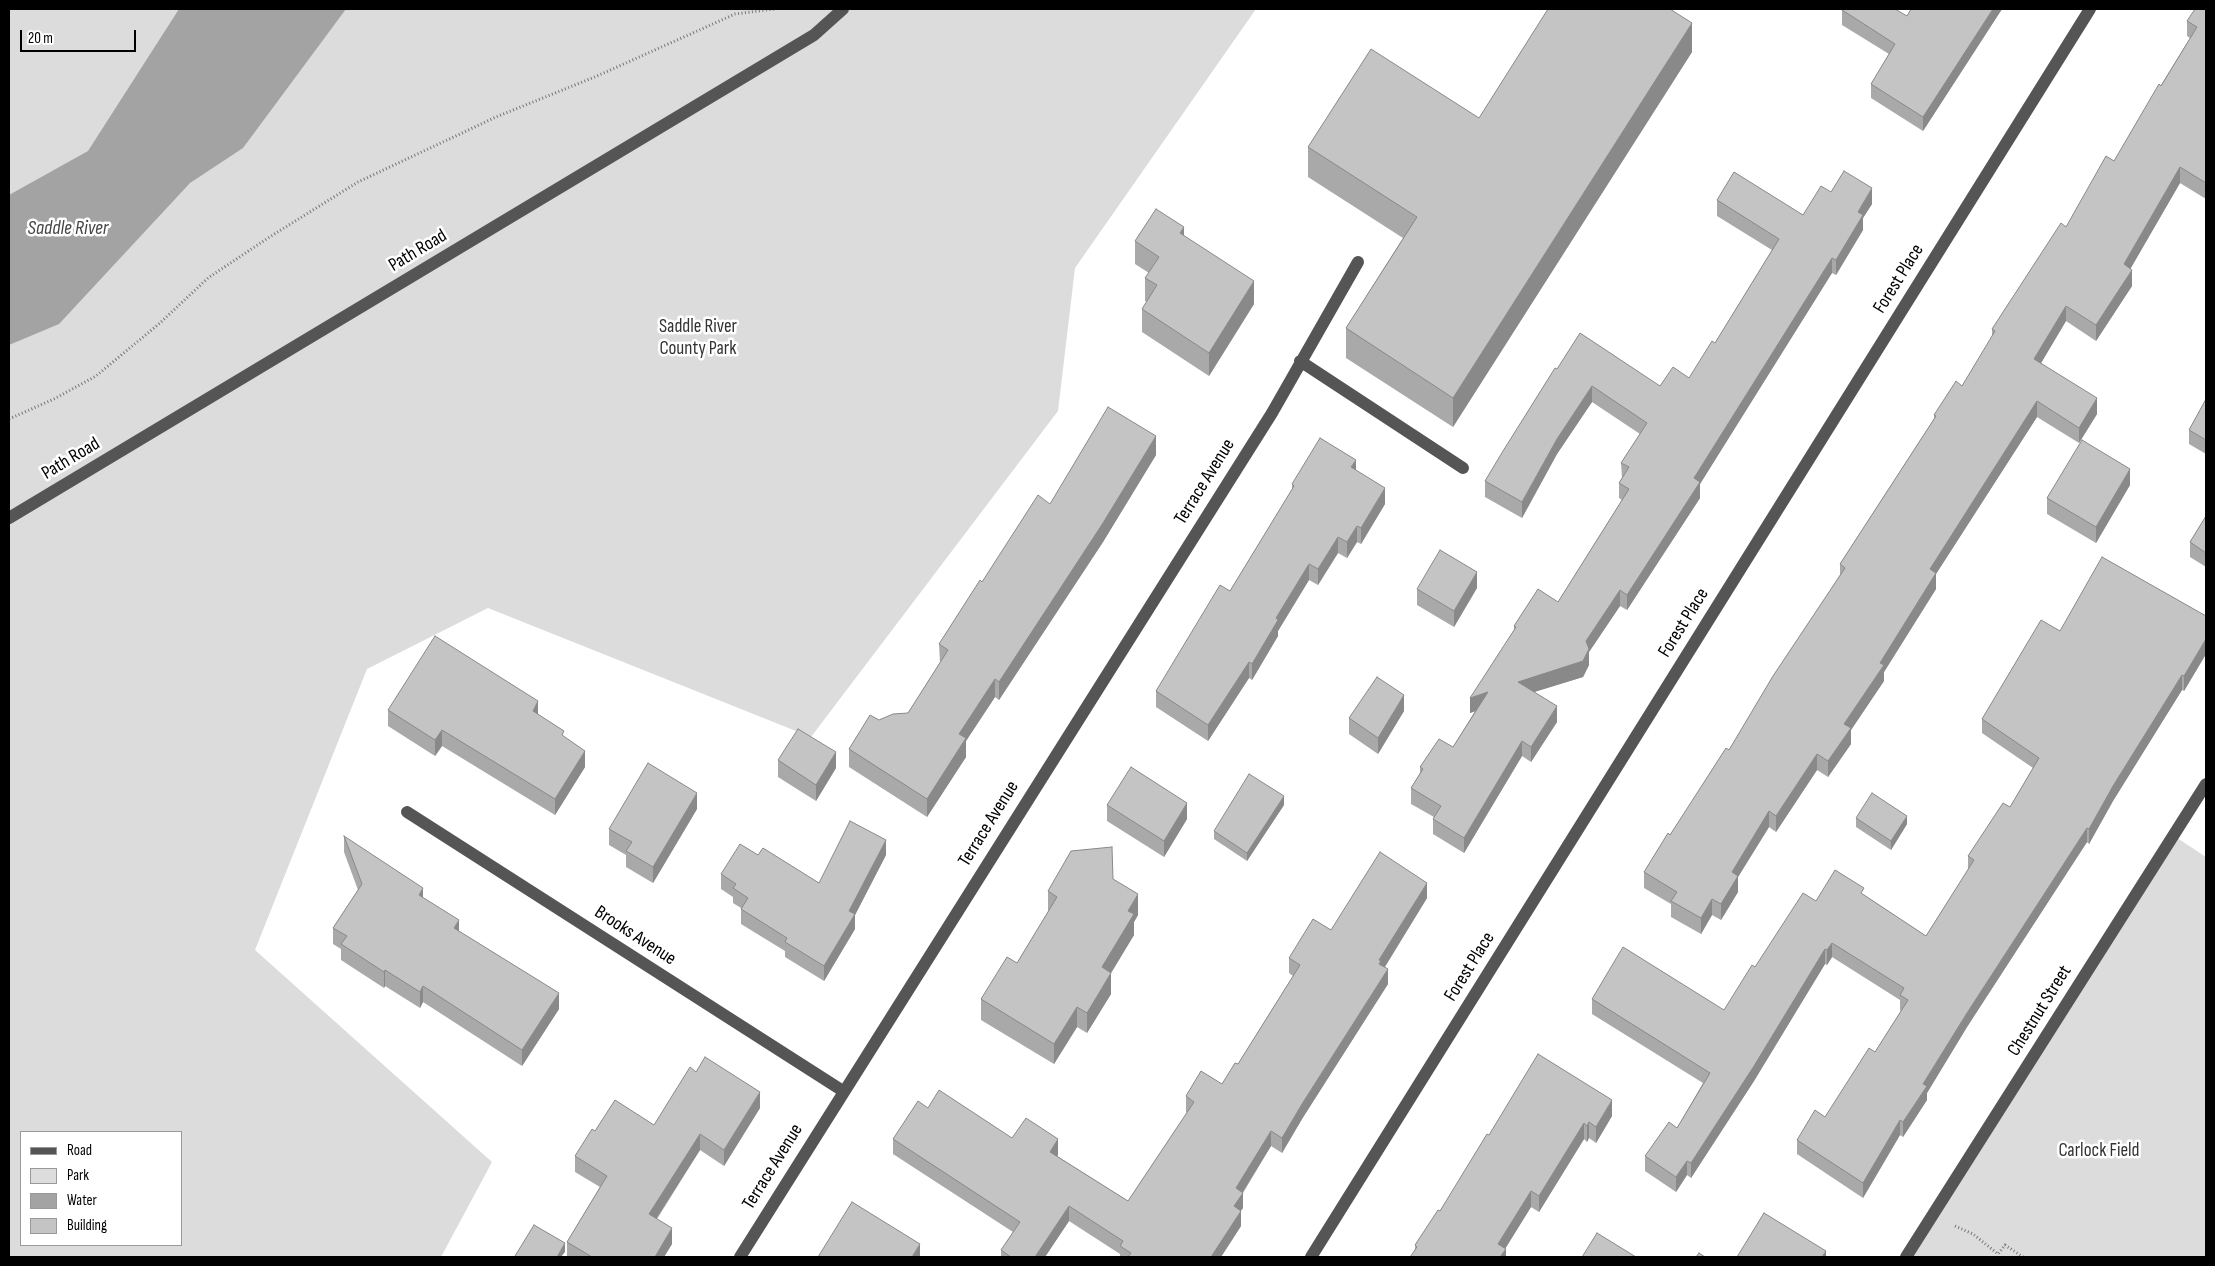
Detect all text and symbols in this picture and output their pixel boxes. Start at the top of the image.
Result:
scale bar [22,20,139,52]
text: 20 m [28,29,53,48]
water label: Saddle River [28,217,108,241]
street label: Path Road [385,225,451,277]
street label: Forest Place [1869,240,1929,318]
park label: Saddle River County Park [659,316,737,360]
street label: Path Road [38,433,104,485]
street label: Terrace Avenue [1170,435,1240,529]
street label: Forest Place [1654,584,1714,662]
street label: Terrace Avenue [954,777,1024,871]
street label: Brooks Avenue [590,901,680,971]
street label: Forest Place [1440,928,1500,1006]
street label: Chestnut Street [2003,961,2077,1061]
street label: Terrace Avenue [738,1120,808,1214]
legend [20,1131,182,1246]
park label: Carlock Field [2058,1140,2140,1162]
text: Road [67,1141,92,1160]
text: Park [67,1166,89,1185]
text: Water [67,1191,97,1210]
text: Building [67,1216,107,1235]

